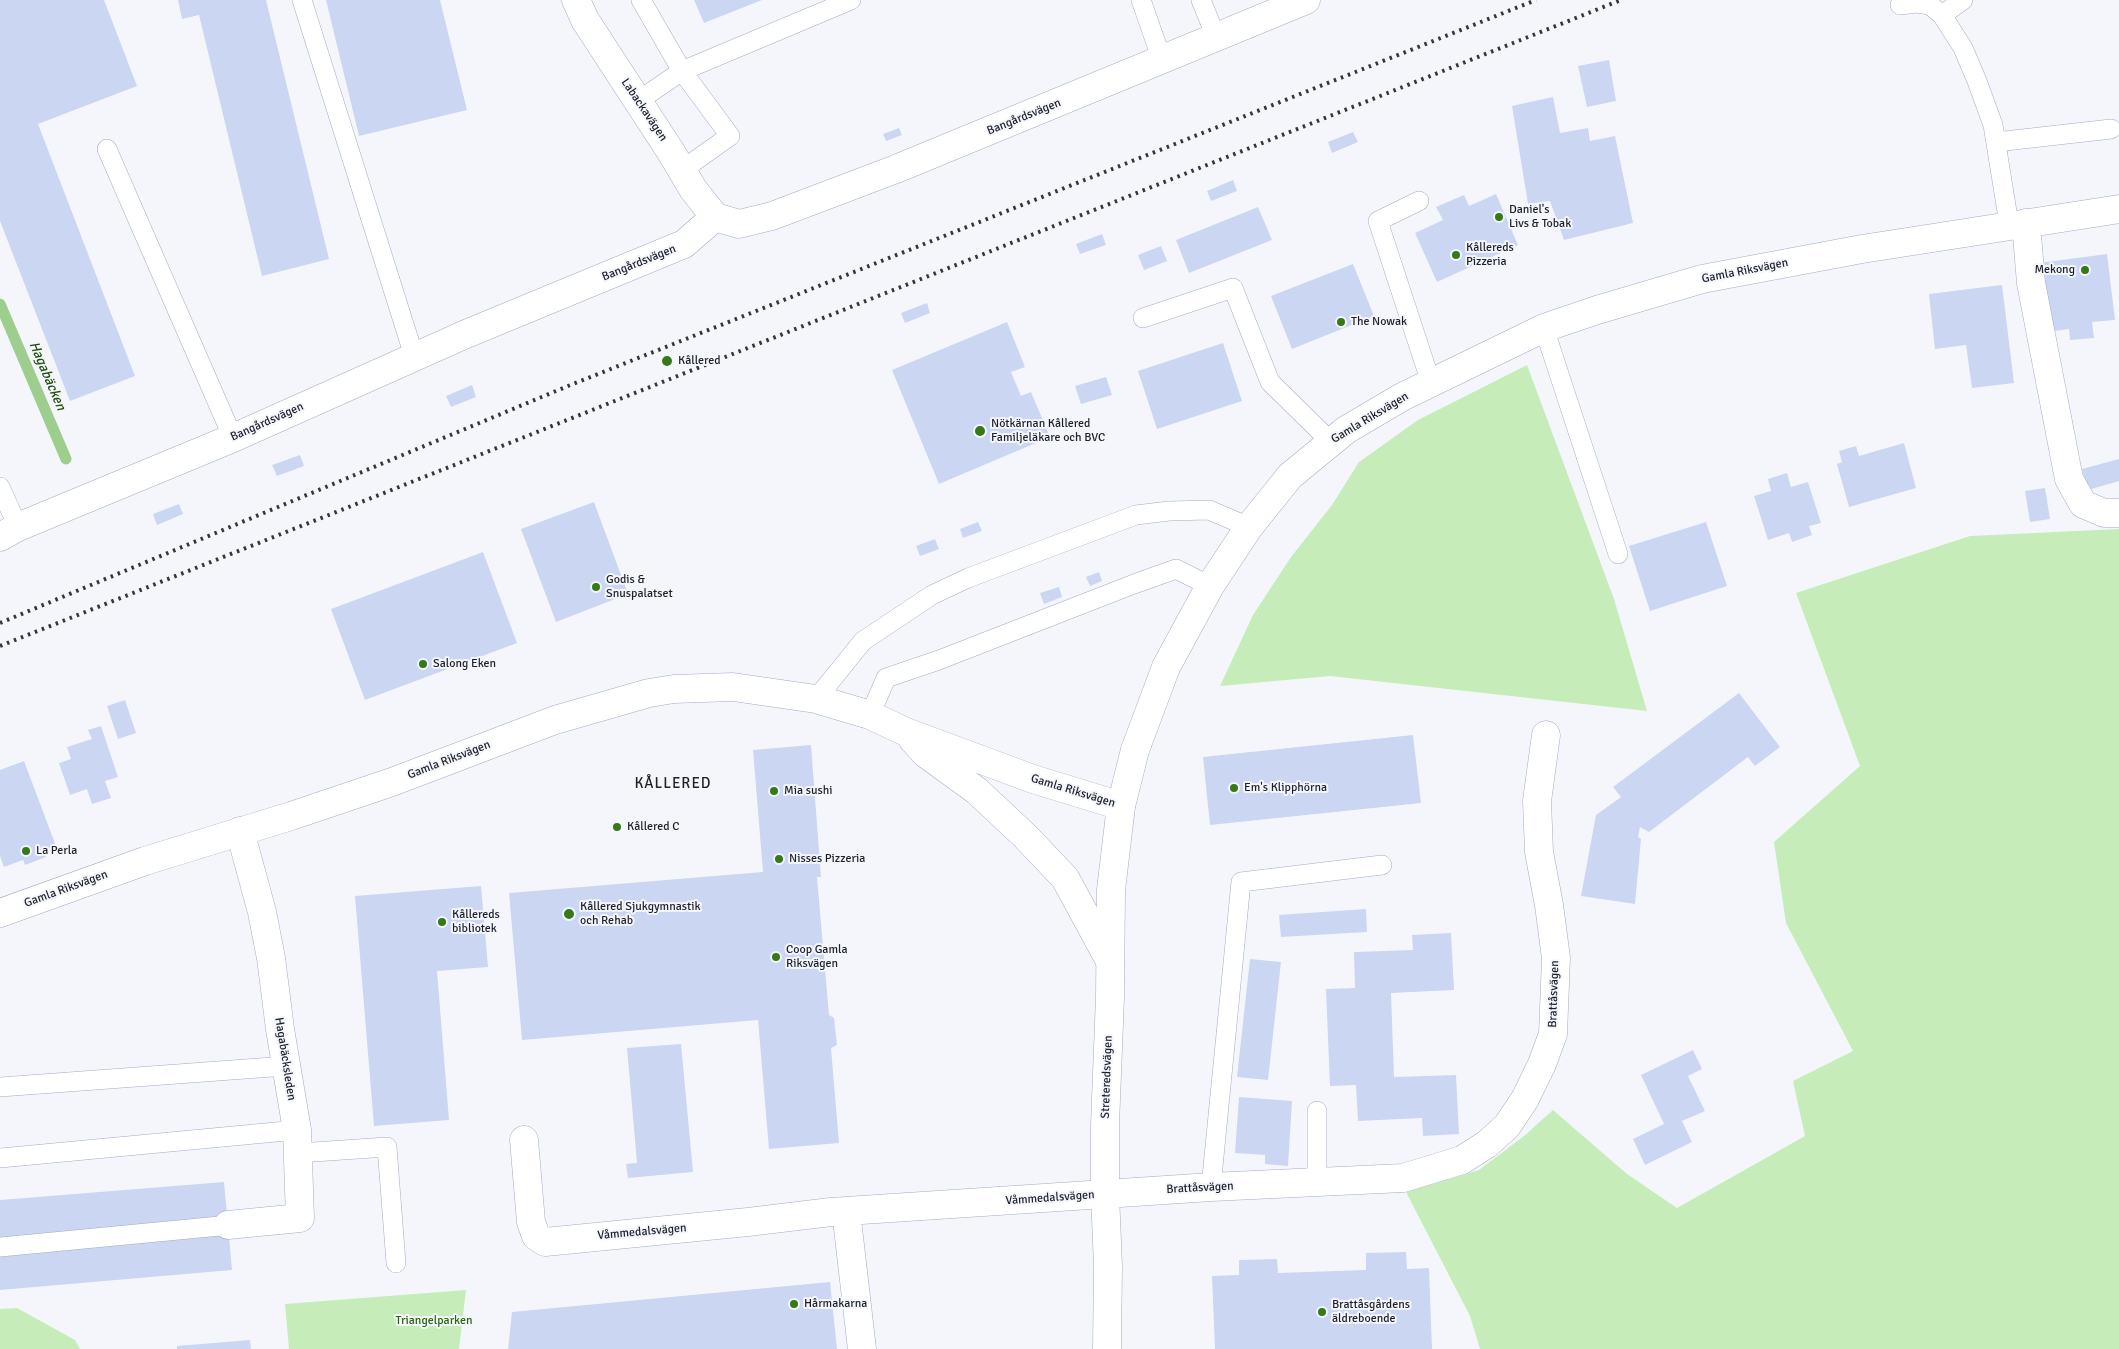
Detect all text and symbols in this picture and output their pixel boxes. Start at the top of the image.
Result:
street label: Labackavägen [618,76,670,144]
street label: Bangårdsvägen [985,96,1063,138]
place label: Daniel's Livs & Tobak [1509,203,1571,231]
marker: Daniel's Livs & Tobak [1493,211,1505,223]
place label: Kållereds Pizzeria [1466,241,1514,269]
street label: Bangårdsvägen [600,242,678,284]
marker: Kållereds Pizzeria [1450,249,1462,261]
street label: Gamla Riksvägen [1701,256,1789,286]
place label: Mekong [2034,263,2075,277]
marker: Mekong [2079,264,2091,276]
place label: The Nowak [1351,315,1407,329]
marker: The Nowak [1335,316,1347,328]
water label: Hagabäcken [25,339,69,413]
marker: Kållered [660,354,674,368]
place label: Kållered [678,354,721,368]
street label: Gamla Riksvägen [1329,389,1411,447]
street label: Bangårdsvägen [228,399,306,445]
place label: Nötkärnan Kållered Familjeläkare och BVC [991,417,1105,445]
marker: Nötkärnan Kållered Familjeläkare och BVC [973,424,987,438]
place label: Godis & Snuspalatset [606,573,673,601]
marker: Godis & Snuspalatset [590,581,602,593]
place label: Salong Eken [433,657,496,671]
marker: Salong Eken [417,658,429,670]
street label: Gamla Riksvägen [405,738,493,782]
street label: Gamla Riksvägen [1029,771,1117,811]
district label: KÅLLERED [633,775,713,793]
place label: Em's Klipphörna [1244,781,1327,795]
marker: Em's Klipphörna [1228,782,1240,794]
place label: Mia sushi [784,784,833,798]
marker: Mia sushi [768,785,780,797]
place label: Kållered C [627,820,679,834]
marker: Kållered C [611,821,623,833]
place label: La Perla [36,844,77,858]
marker: La Perla [20,845,32,857]
place label: Nisses Pizzeria [789,852,865,866]
marker: Nisses Pizzeria [773,853,785,865]
street label: Gamla Riksvägen [22,867,110,911]
place label: Kållered Sjukgymnastik och Rehab [580,900,701,928]
marker: Kållered Sjukgymnastik och Rehab [562,907,576,921]
place label: Kållereds bibliotek [452,908,500,936]
marker: Kållereds bibliotek [436,916,448,928]
place label: Coop Gamla Riksvägen [786,943,848,971]
marker: Coop Gamla Riksvägen [770,951,782,963]
street label: Brattåsvägen [1546,960,1562,1028]
street label: Hagabäcksleden [271,1016,299,1102]
street label: Streteredsvägen [1098,1035,1116,1119]
street label: Brattåsvägen [1166,1179,1234,1197]
street label: Våmmedalsvägen [1005,1188,1095,1208]
street label: Våmmedalsvägen [597,1221,687,1243]
place label: Hårmakarna [804,1297,867,1311]
marker: Hårmakarna [788,1298,800,1310]
place label: Brattåsgårdens äldreboende [1332,1298,1410,1326]
marker: Brattåsgårdens äldreboende [1316,1306,1328,1318]
park label: Triangelparken [396,1314,472,1328]

